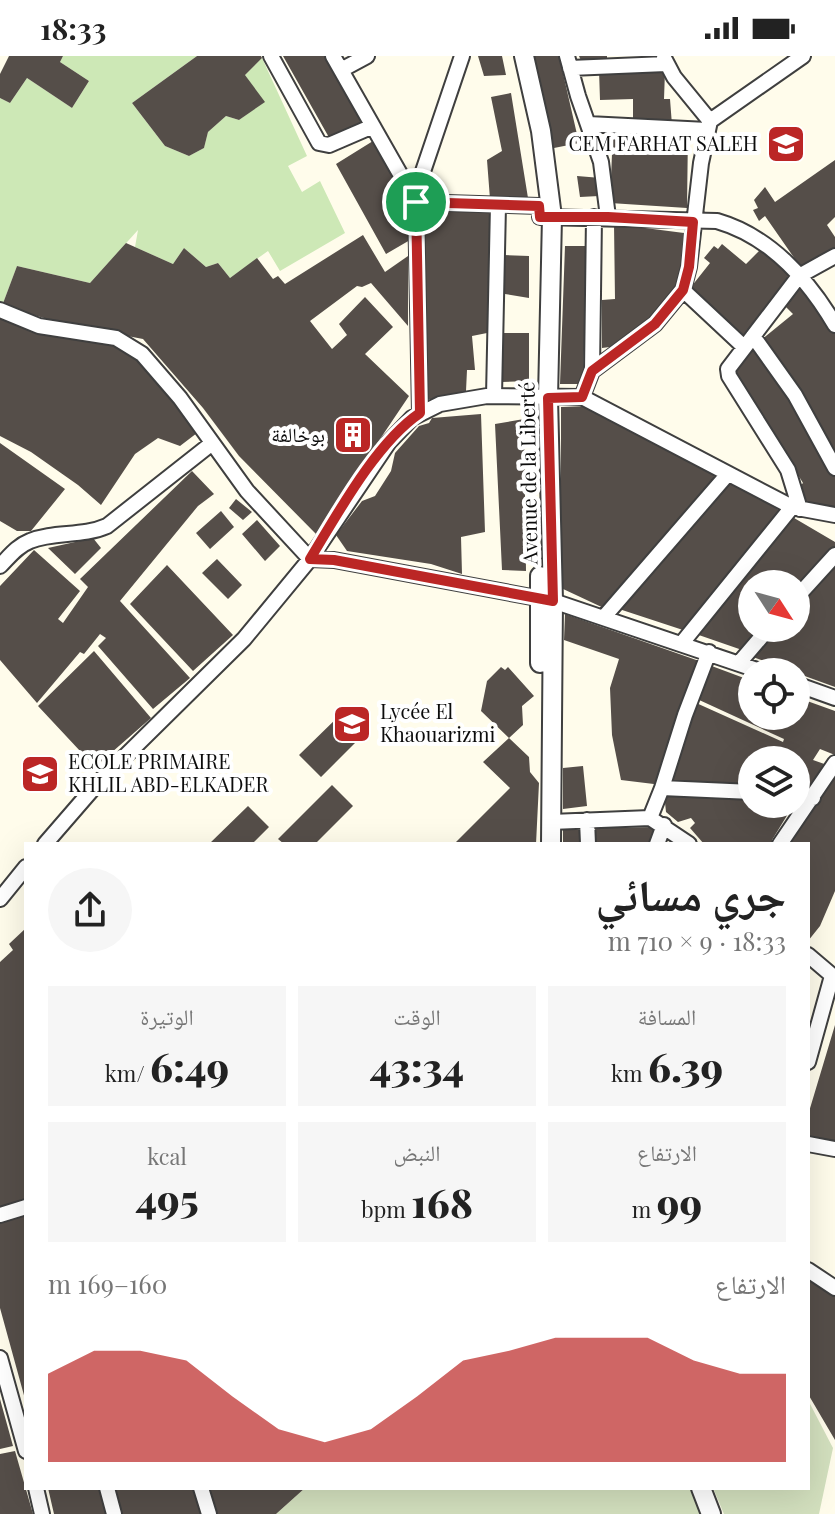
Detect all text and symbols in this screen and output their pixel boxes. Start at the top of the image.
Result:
text: 18:33 [40,8,106,48]
school or university icon: CEM FARHAT SALEH [765,123,807,165]
place label: CEM FARHAT SALEH [568,129,758,156]
pin [382,168,450,236]
icon: arrive [394,180,438,224]
street label: Avenue de la Liberté [512,381,543,566]
building icon: بوخالفة [332,414,374,456]
place label: بوخالفة [271,420,325,447]
north arrow [738,570,810,642]
map controls [738,570,810,818]
button: locate [738,658,810,730]
place label: Lycée El Khaouarizmi [380,697,495,747]
school or university icon: Lycée El Khaouarizmi [331,703,373,745]
button: layers [738,746,810,818]
place label: ECOLE PRIMAIRE KHLIL ABD-ELKADER [68,747,269,797]
school or university icon: ECOLE PRIMAIRE KHLIL ABD-ELKADER [19,753,61,795]
text: جري مسائي [595,863,786,922]
button: share [48,868,132,952]
text: 18:33 · 9 × 710 m [608,923,786,958]
text: الوتيرة [140,1001,194,1031]
text: الوقت [393,1001,441,1031]
text: المسافة [638,1001,696,1031]
text: 6:49 [150,1039,229,1092]
text: 43:34 [370,1039,464,1092]
text: 6.39 [648,1039,723,1092]
text: /km [105,1058,150,1088]
text: km [611,1058,648,1088]
text: النبض [394,1137,440,1167]
text: الارتفاع [637,1137,697,1167]
text: kcal [147,1141,187,1171]
text: 495 [135,1171,199,1224]
text: 168 [411,1175,473,1228]
text: 99 [657,1175,702,1228]
text: bpm [361,1194,411,1224]
text: m [632,1194,657,1224]
text: 160–169 m [48,1266,167,1301]
text: الارتفاع [715,1266,786,1301]

